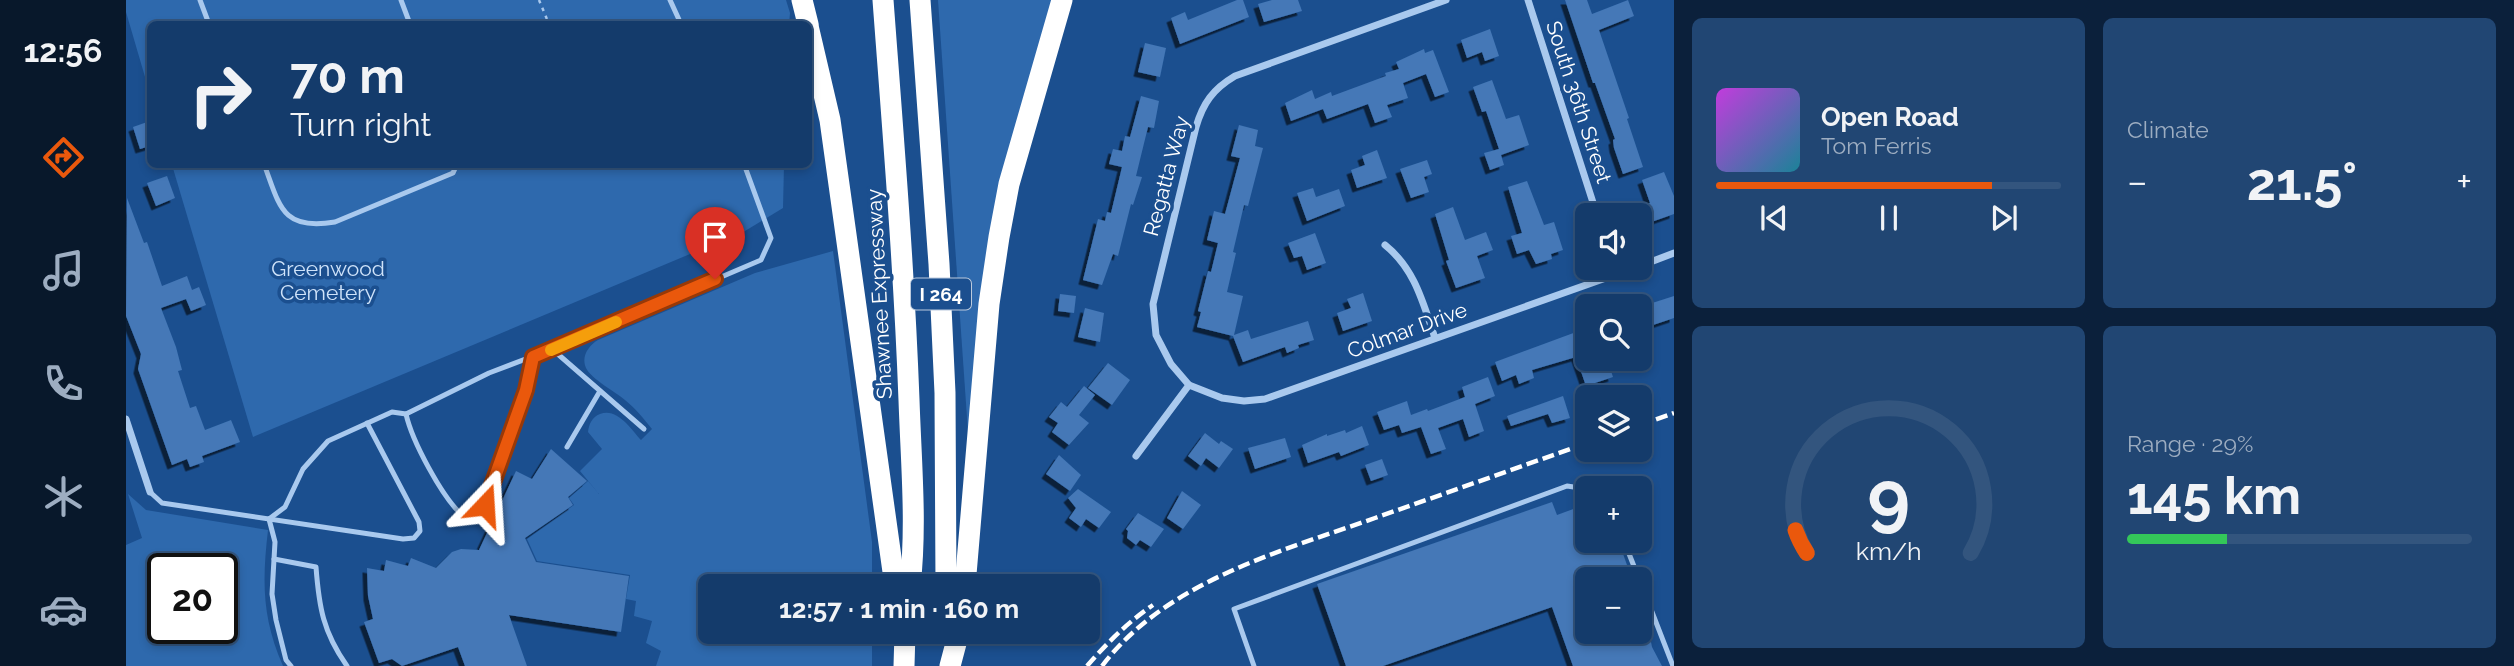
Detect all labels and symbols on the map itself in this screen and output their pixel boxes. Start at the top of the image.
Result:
street label: South 36th Street [1541,18,1617,186]
street label: Regatta Way [1138,113,1194,239]
street label: Shawnee Expressway [861,188,897,400]
pin [685,207,745,279]
park label: Greenwood Cemetery [271,256,385,305]
road number: I 264 [911,278,971,310]
street label: Colmar Drive [1344,297,1470,363]
position arrow [448,468,522,542]
speed limit sign: 20 [147,553,238,644]

